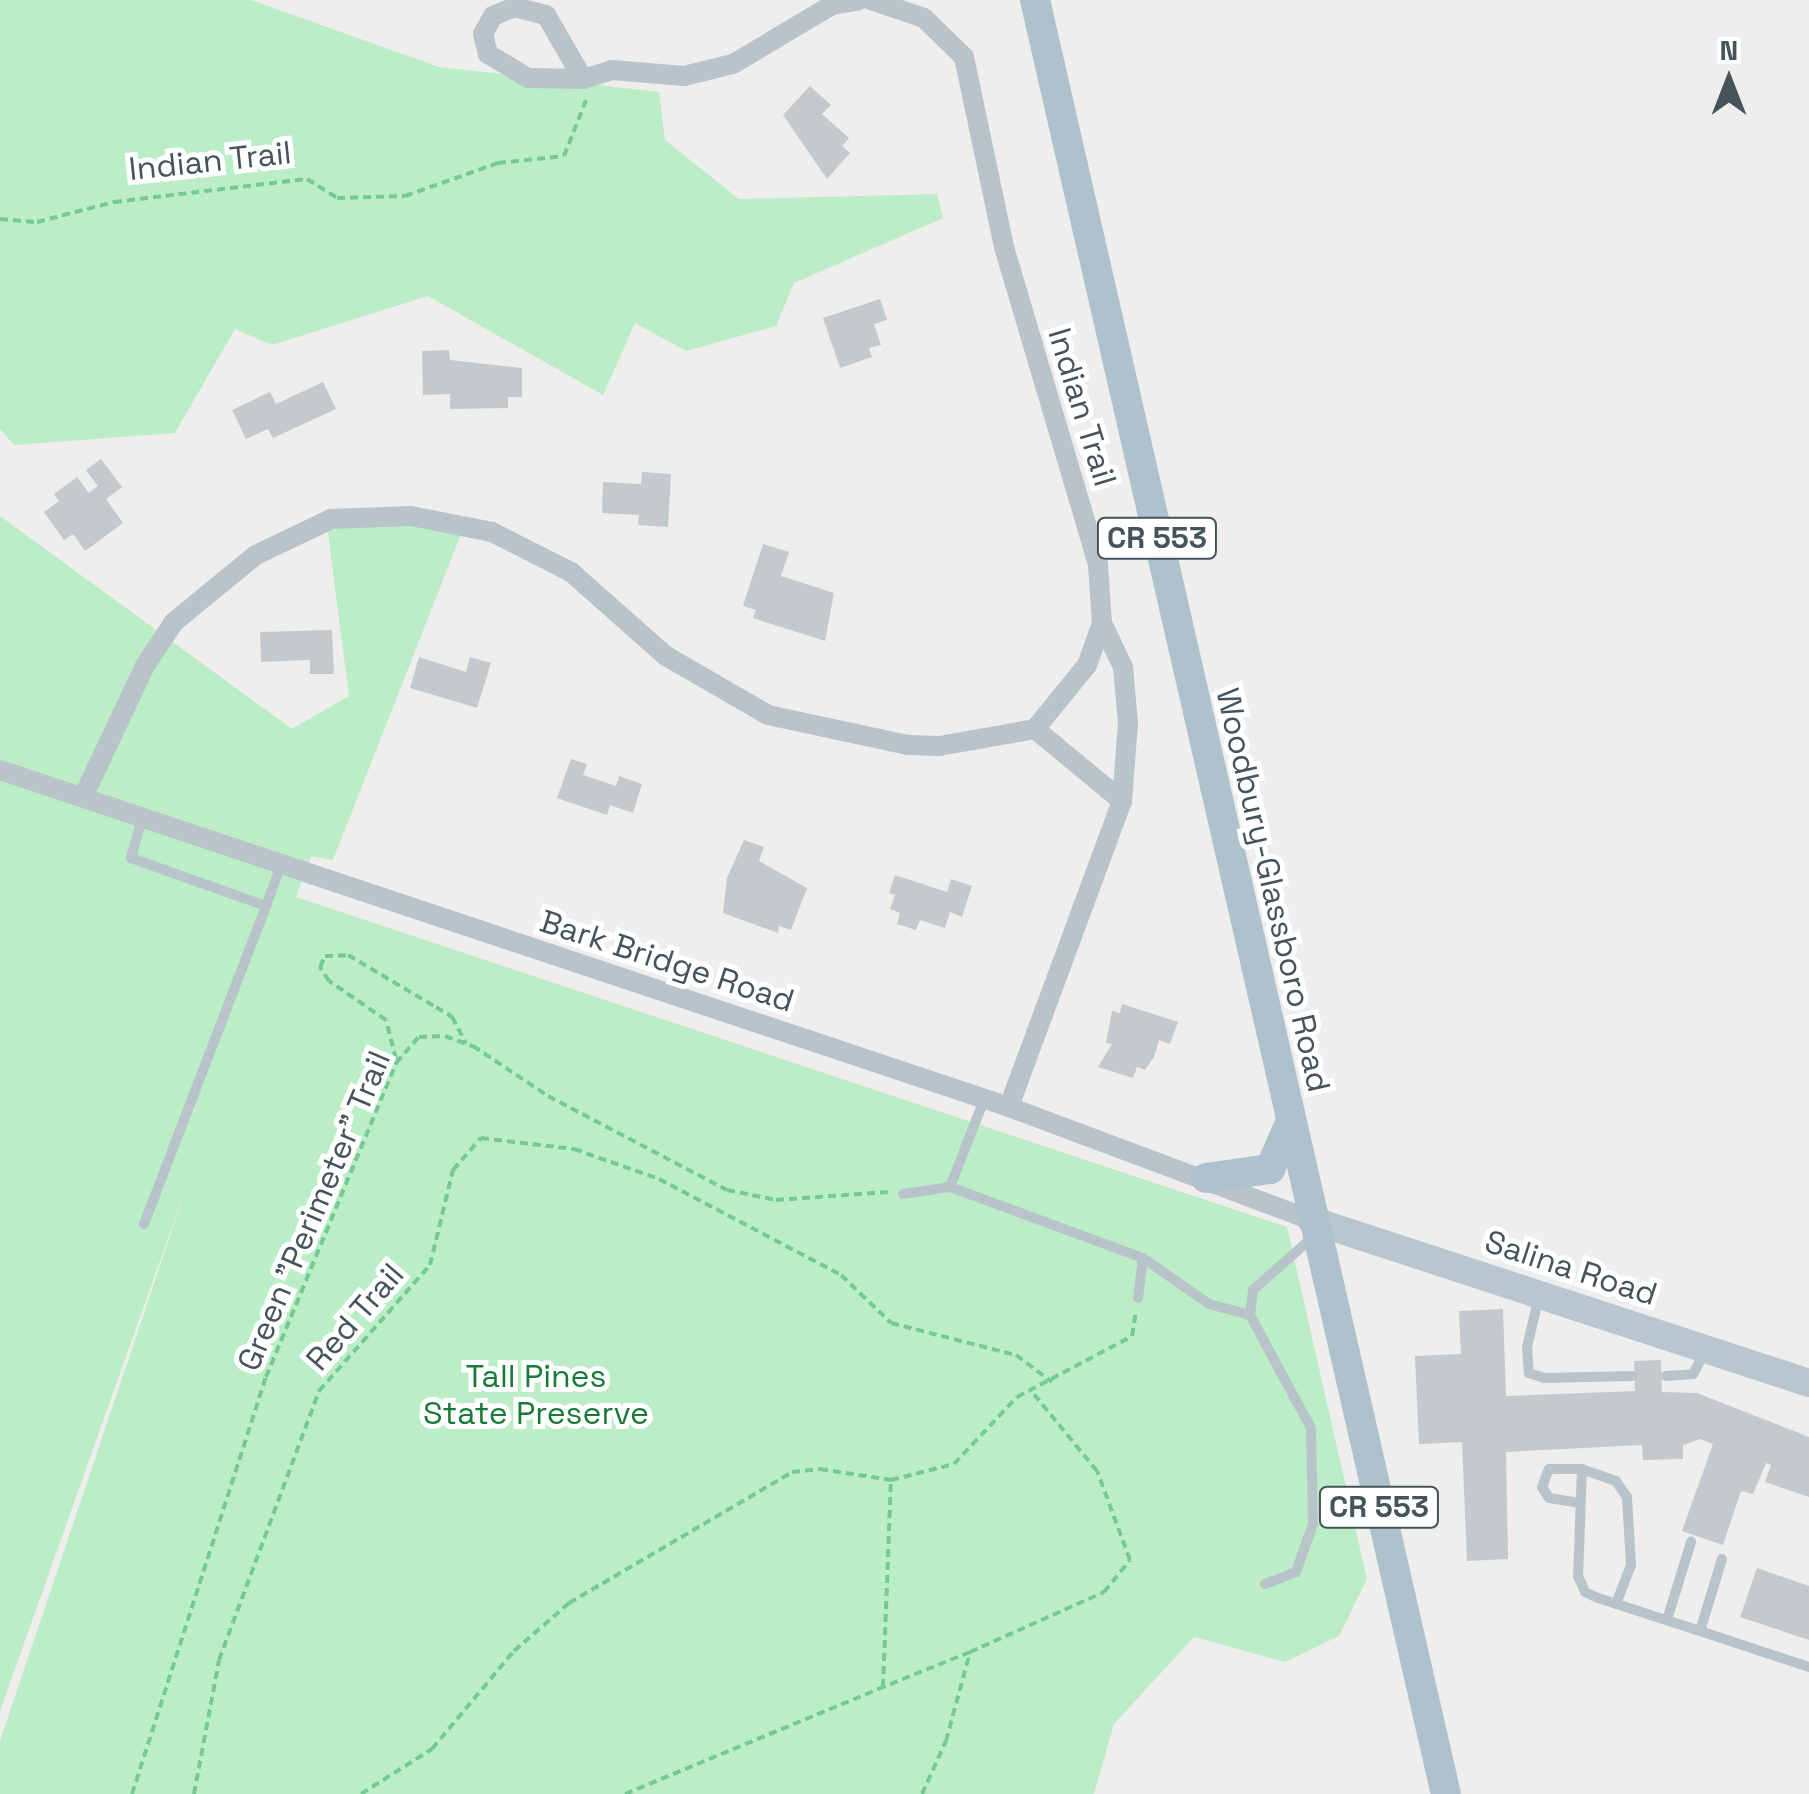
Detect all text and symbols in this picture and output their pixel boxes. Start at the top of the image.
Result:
north arrow [1679,30,1779,130]
text: N [1720,32,1738,68]
street label: Indian Trail [126,133,294,189]
street label: Indian Trail [1040,323,1124,491]
road number: CR 553 [1094,513,1220,563]
street label: Woodbury-Glassboro Road [1208,684,1338,1096]
street label: Bark Bridge Road [535,902,799,1020]
street label: Green "Perimeter" Trail [229,1045,399,1377]
street label: Salina Road [1480,1222,1662,1314]
street label: Red Trail [298,1255,412,1379]
park label: Tall Pines State Preserve [423,1358,649,1433]
road number: CR 553 [1316,1482,1442,1532]

